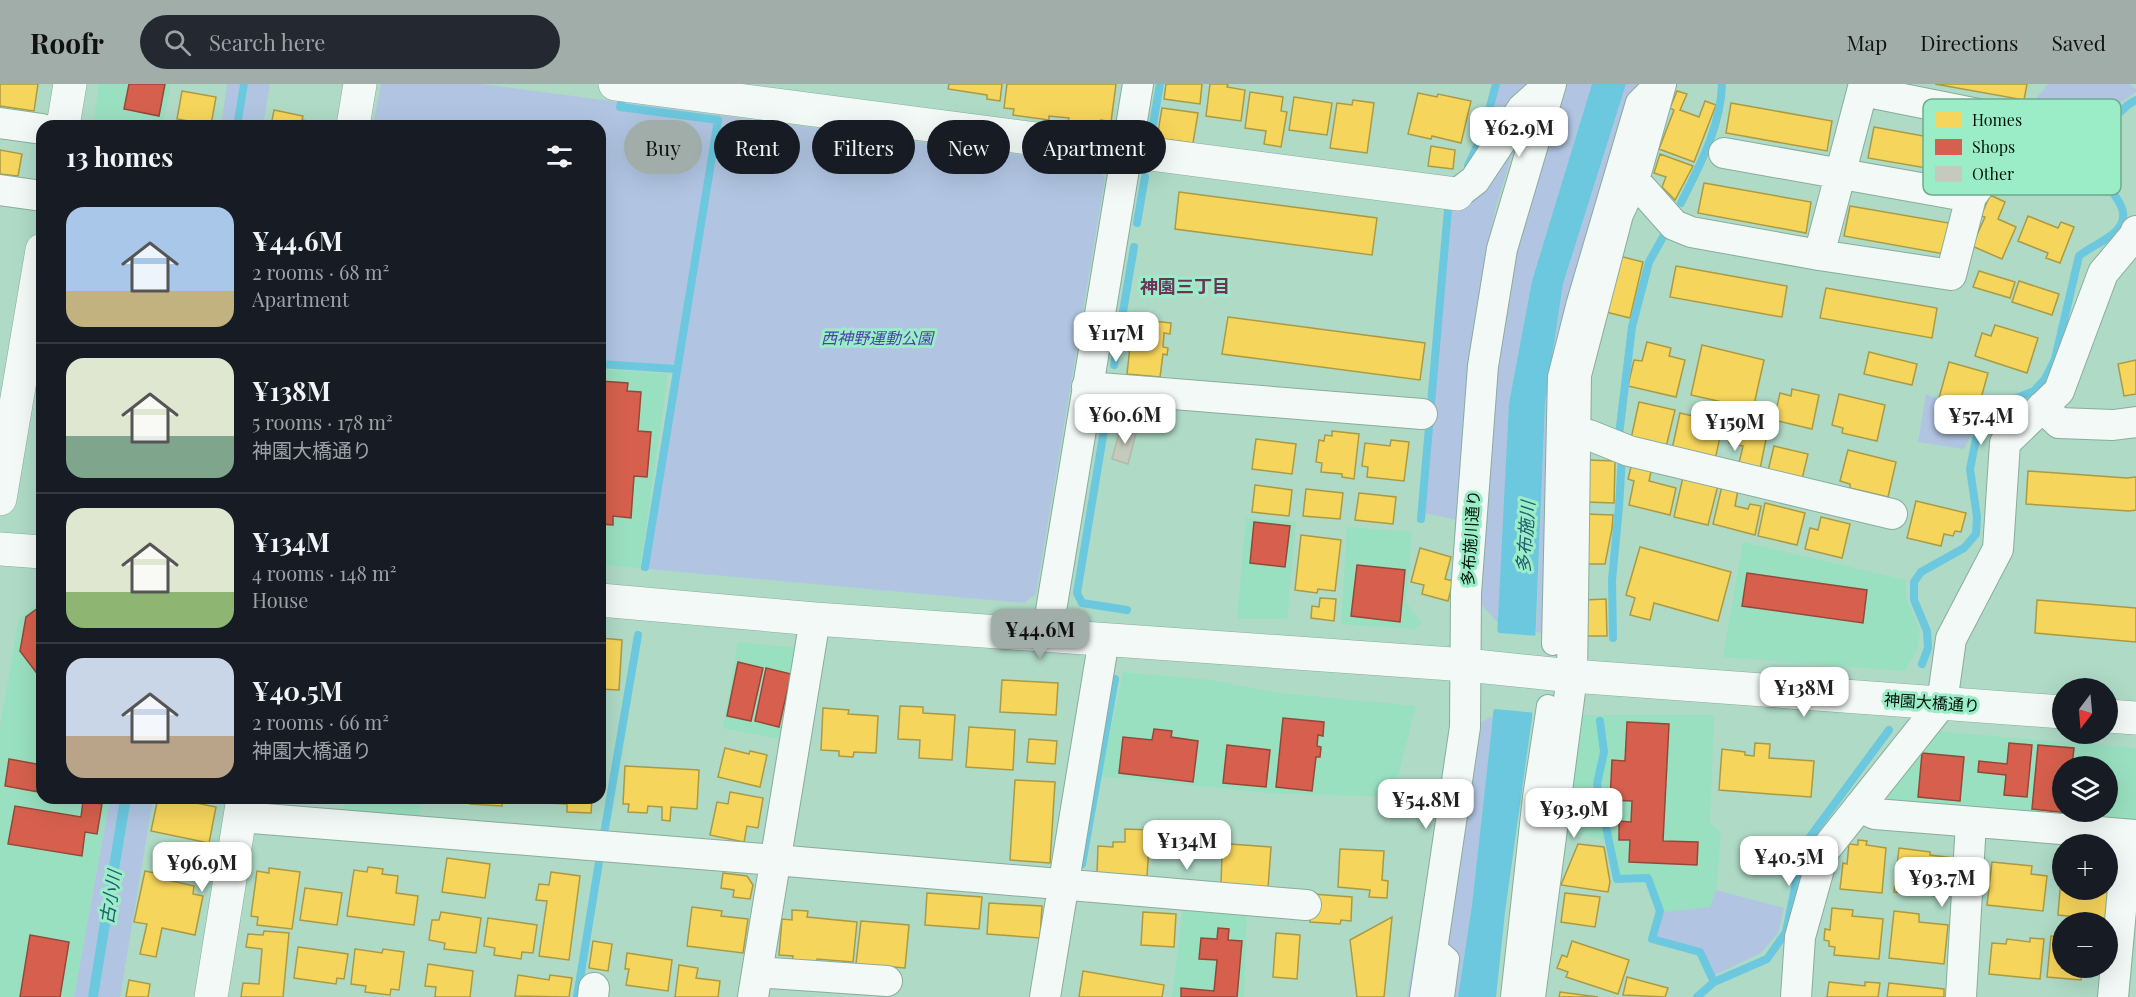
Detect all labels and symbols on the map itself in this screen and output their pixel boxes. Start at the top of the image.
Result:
legend [1923,99,2121,195]
pin: ¥62.9M [1470,107,1568,158]
text: Homes [1972,109,2022,130]
text: Shops [1972,136,2015,157]
text: Other [1972,163,2014,184]
district label: 神園三丁目 [1140,274,1230,298]
pin: ¥117M [1074,312,1158,363]
park label: 西神野運動公園 [821,327,935,348]
pin: ¥60.6M [1076,394,1174,445]
pin: ¥57.4M [1932,395,2030,446]
pin: ¥159M [1693,401,1777,452]
street label: 多布施川通り [1456,489,1484,587]
water label: 多布施川 [1511,498,1540,574]
pin: ¥44.6M [991,609,1089,660]
pin: ¥138M [1762,667,1846,718]
north arrow [2052,678,2118,744]
street label: 神園大橋通り [1883,688,1981,716]
pin: ¥54.8M [1377,779,1475,830]
pin: ¥93.9M [1525,788,1623,839]
pin: ¥134M [1145,820,1229,871]
pin: ¥40.5M [1740,836,1838,887]
pin: ¥96.9M [153,842,251,893]
pin: ¥93.7M [1893,857,1991,908]
water label: 古小川 [94,866,126,926]

